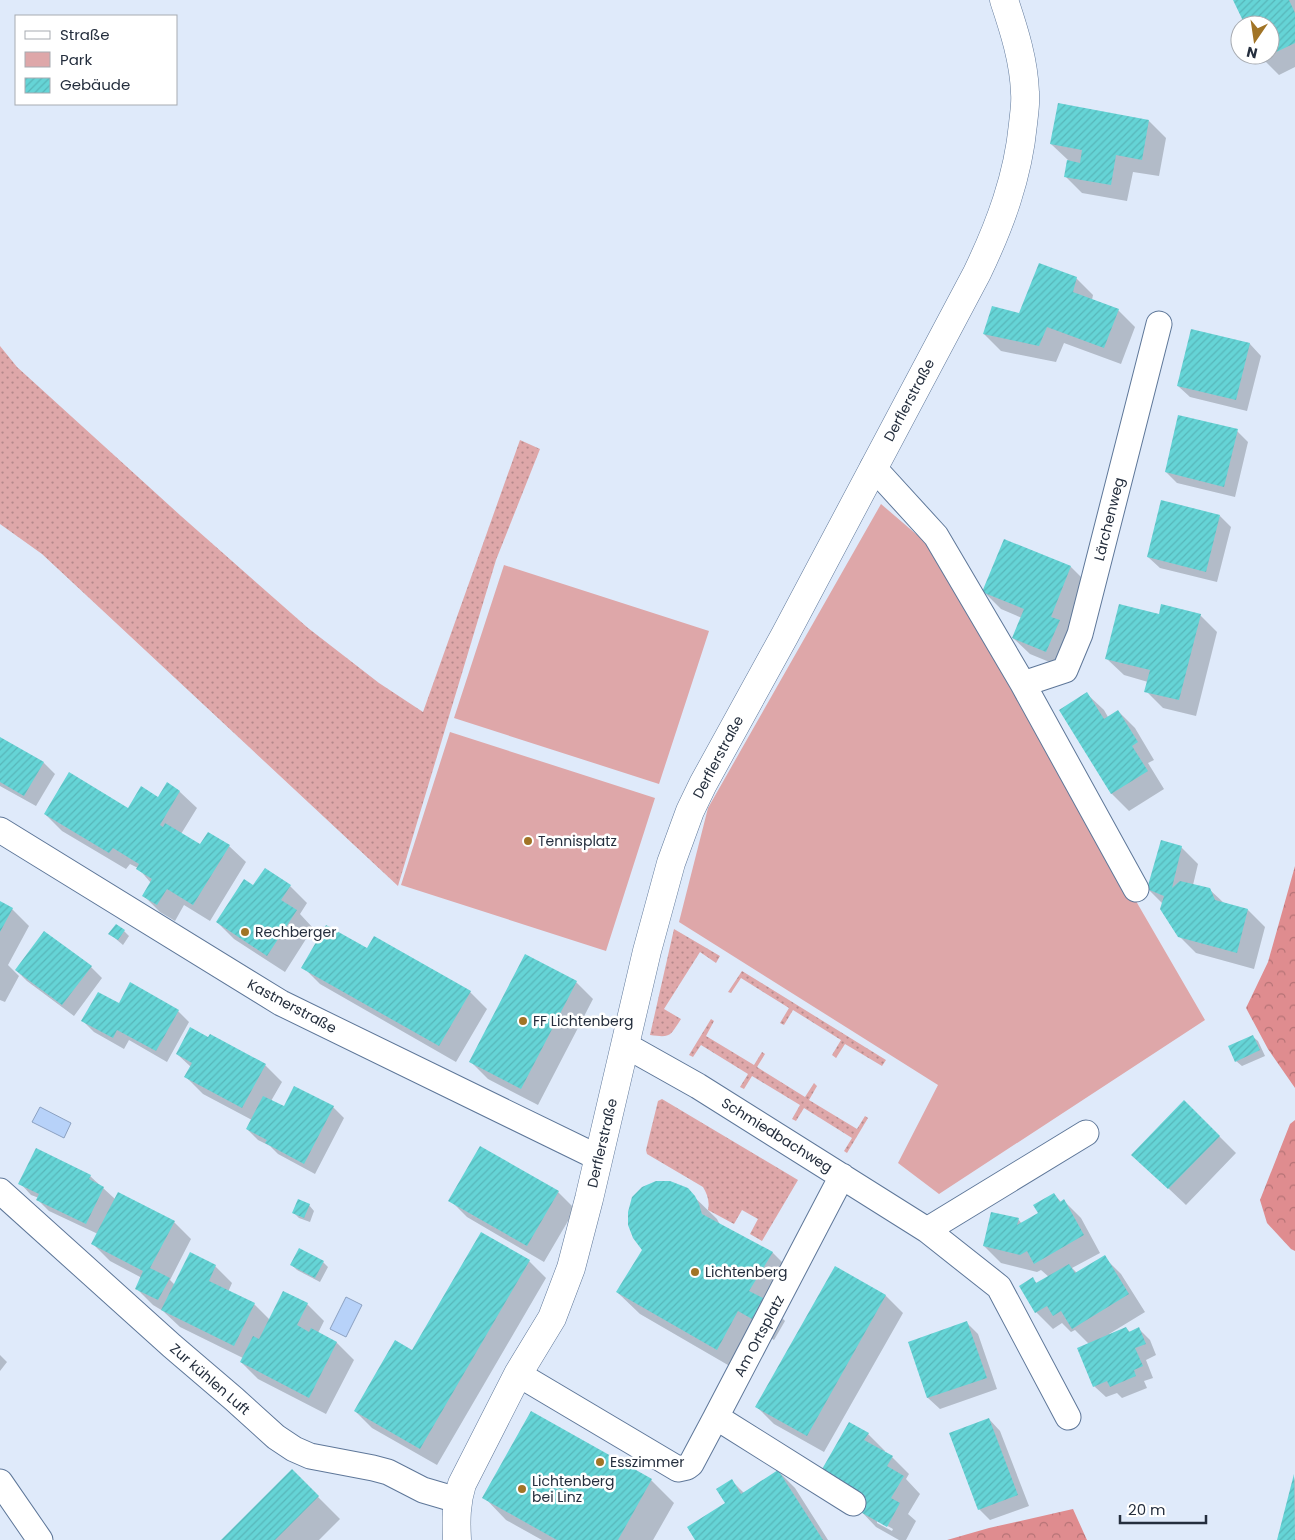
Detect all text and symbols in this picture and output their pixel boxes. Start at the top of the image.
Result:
legend [15,15,178,105]
north arrow [1230,15,1280,65]
text: Straße [60,24,110,45]
text: N [1245,42,1259,64]
text: Park [60,49,92,70]
text: Gebäude [60,74,130,95]
street label: Derflerstraße [879,355,939,445]
street label: Lärchenweg [1089,475,1129,563]
street label: Derflerstraße [688,712,748,802]
place label: Tennisplatz [538,831,617,851]
marker: Tennisplatz [522,835,534,847]
place label: Rechberger [255,922,336,942]
marker: Rechberger [239,926,251,938]
street label: Kastnerstraße [244,974,340,1038]
place label: FF Lichtenberg [533,1011,633,1031]
marker: FF Lichtenberg [517,1015,529,1027]
street label: Schmiedbachweg [718,1093,836,1177]
street label: Derflerstraße [582,1096,622,1190]
place label: Lichtenberg [705,1262,788,1282]
marker: Lichtenberg [689,1266,701,1278]
street label: Am Ortsplatz [729,1292,789,1380]
street label: Zur kühlen Luft [166,1339,254,1419]
place label: Esszimmer [610,1452,684,1472]
marker: Esszimmer [594,1456,606,1468]
place label: Lichtenberg bei Linz [532,1471,615,1507]
marker: Lichtenberg bei Linz [516,1483,528,1495]
scale bar [1120,1492,1206,1524]
text: 20 m [1128,1499,1166,1520]

